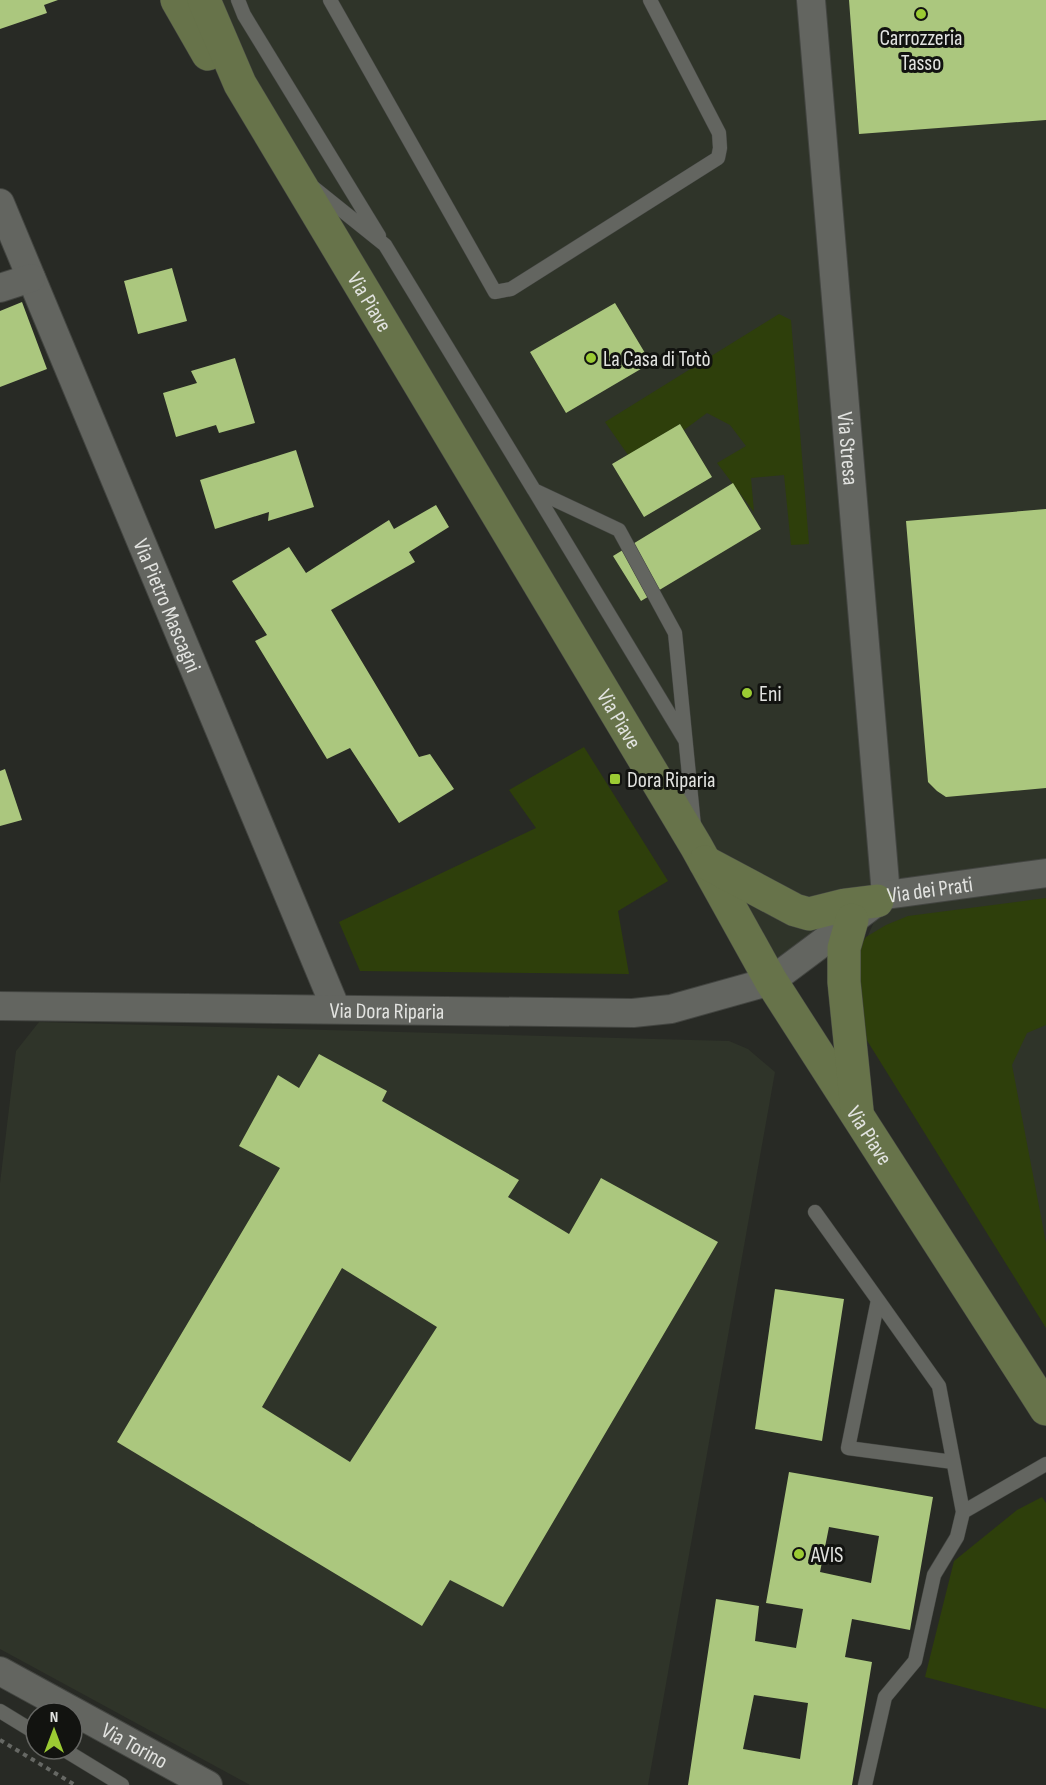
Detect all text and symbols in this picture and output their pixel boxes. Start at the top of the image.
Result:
marker: Carrozzeria Tasso [914,7,928,21]
place label: Carrozzeria Tasso [879,25,963,77]
street label: Via Piave [341,268,397,337]
place label: La Casa di Totò [603,346,711,373]
marker: La Casa di Totò [584,351,598,365]
street label: Via Stresa [831,411,864,486]
street label: Via Pietro Mascagni [127,535,206,677]
place label: Eni [759,681,782,708]
street label: Via Piave [590,685,647,754]
marker: Eni [740,686,754,700]
place label: Dora Riparia [627,767,716,794]
marker: Dora Riparia [608,772,622,786]
street label: Via dei Prati [886,871,975,910]
street label: Via Dora Riparia [329,998,444,1026]
street label: Via Piave [840,1101,898,1171]
place label: AVIS [810,1542,844,1569]
marker: AVIS [792,1547,806,1561]
north arrow [24,1701,84,1761]
text: N [50,1708,58,1727]
street label: Via Torino [96,1717,172,1775]

